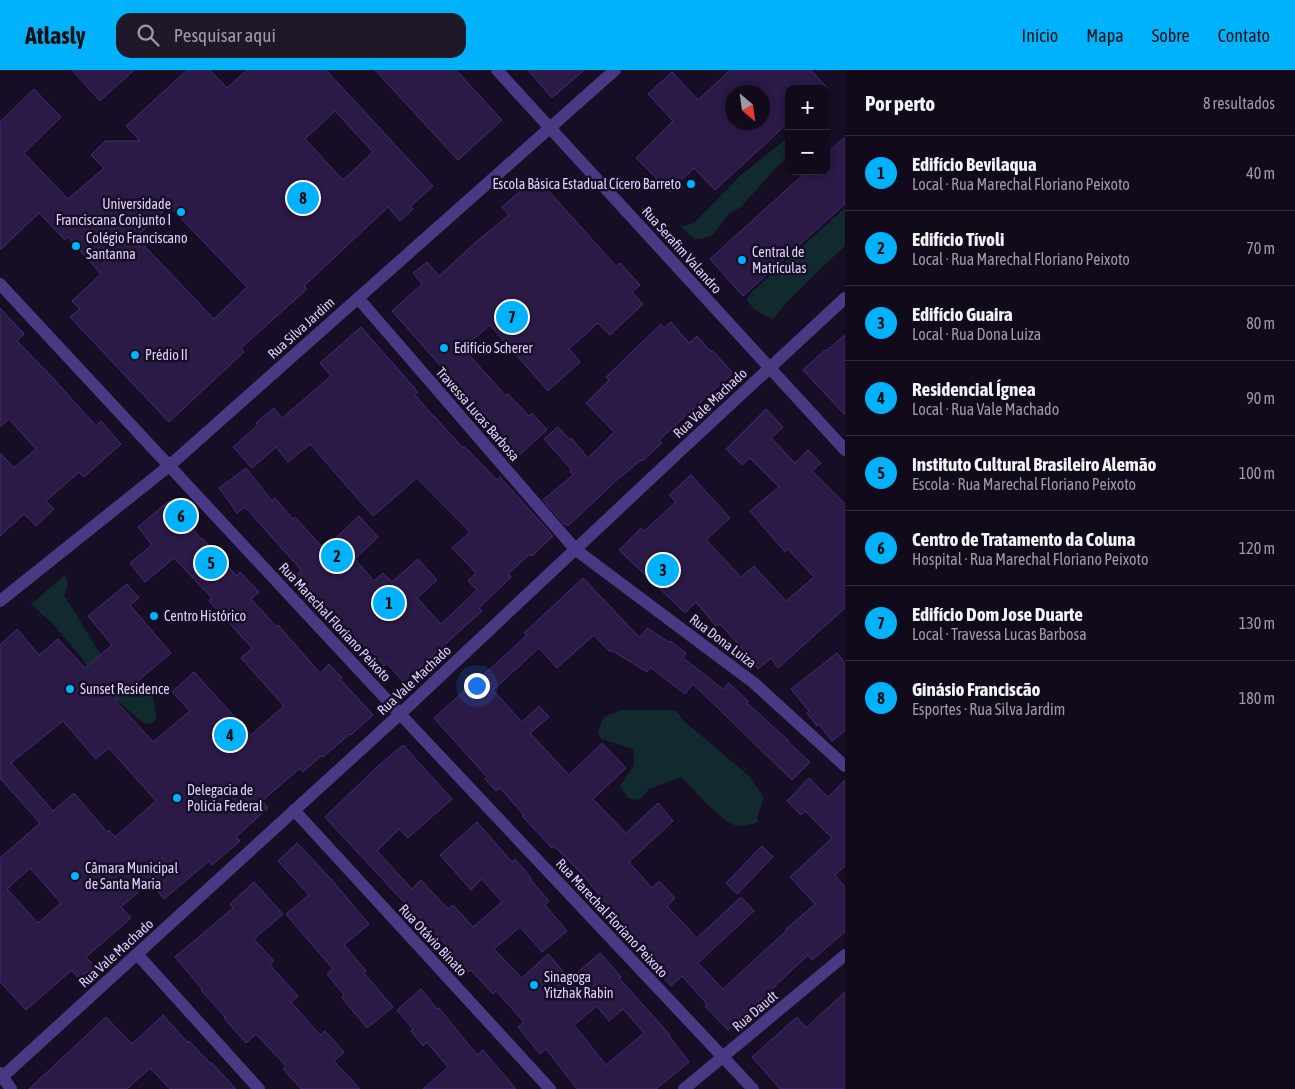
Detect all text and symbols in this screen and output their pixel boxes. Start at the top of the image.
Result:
search box [116,13,466,58]
icon: search [134,21,162,49]
text: Atlasly [25,22,86,49]
text: Pesquisar aqui [174,24,276,46]
text: Início [1022,25,1058,46]
text: Mapa [1086,25,1124,46]
text: Sobre [1152,25,1190,46]
text: Contato [1218,25,1270,46]
north arrow [725,85,770,130]
map controls [785,85,830,175]
button: + [785,85,830,130]
text: Por perto [865,91,935,115]
text: 8 resultados [1203,94,1275,112]
button: − [785,130,830,175]
text: Edifício Bevilaqua [912,153,1037,175]
text: 1 [877,164,885,182]
text: 40 m [1246,164,1275,182]
text: Local · Rua Marechal Floriano Peixoto [912,175,1130,193]
place label: Escola Básica Estadual Cícero Barreto [492,176,681,192]
marker: Escola Básica Estadual Cícero Barreto [685,178,697,190]
pin: 8 [287,179,319,217]
place label: Universidade Franciscana Conjunto I [56,196,171,228]
street label: Rua Serafim Valandro [639,203,725,297]
marker: Universidade Franciscana Conjunto I [175,206,187,218]
text: Edifício Tívoli [912,228,1004,250]
place label: Colégio Franciscano Santanna [86,230,187,262]
text: 2 [877,239,885,257]
text: 70 m [1246,239,1275,257]
marker: Colégio Franciscano Santanna [70,240,82,252]
place label: Central de Matrículas [752,244,806,276]
text: Local · Rua Marechal Floriano Peixoto [912,250,1130,268]
marker: Central de Matrículas [736,254,748,266]
street label: Rua Silva Jardim [264,294,338,362]
pin: 7 [496,298,528,336]
text: Edifício Guaira [912,303,1013,325]
text: 3 [877,314,885,332]
text: 80 m [1246,314,1275,332]
text: Local · Rua Dona Luiza [912,325,1041,343]
place label: Edifício Scherer [454,340,533,356]
marker: Edifício Scherer [438,342,450,354]
place label: Prédio II [145,347,188,363]
marker: Prédio II [129,349,141,361]
street label: Travessa Lucas Barbosa [433,364,523,464]
street label: Rua Vale Machado [670,365,750,441]
text: Residencial Ígnea [912,378,1036,400]
text: 4 [877,389,885,407]
text: 90 m [1246,389,1275,407]
text: Local · Rua Vale Machado [912,400,1059,418]
text: Instituto Cultural Brasileiro Alemão [912,453,1157,475]
text: 5 [877,464,885,482]
text: 100 m [1239,464,1275,482]
text: Escola · Rua Marechal Floriano Peixoto [912,475,1136,493]
pin: 6 [165,497,197,535]
text: Centro de Tratamento da Coluna [912,528,1135,550]
pin: 2 [321,537,353,575]
text: 6 [877,539,885,557]
text: 120 m [1239,539,1275,557]
pin: 5 [195,544,227,582]
text: Hospital · Rua Marechal Floriano Peixoto [912,550,1149,568]
pin: 3 [647,551,679,589]
street label: Rua Marechal Floriano Peixoto [276,559,394,685]
pin: 1 [373,584,405,622]
text: Edifício Dom Jose Duarte [912,603,1083,625]
place label: Centro Histórico [164,608,246,624]
marker: Centro Histórico [148,610,160,622]
street label: Rua Dona Luiza [687,611,759,671]
text: 7 [877,614,885,632]
text: 130 m [1239,614,1275,632]
text: Local · Travessa Lucas Barbosa [912,625,1087,643]
street label: Rua Vale Machado [374,642,454,718]
your location [464,673,490,699]
text: Ginásio Franciscão [912,678,1041,700]
place label: Sunset Residence [80,681,170,697]
marker: Sunset Residence [64,683,76,695]
text: 8 [877,689,885,707]
text: 180 m [1239,689,1275,707]
text: Esportes · Rua Silva Jardim [912,700,1065,718]
pin: 4 [214,716,246,754]
place label: Delegacia de Polícia Federal [187,782,263,814]
marker: Delegacia de Polícia Federal [171,792,183,804]
street label: Rua Marechal Floriano Peixoto [553,855,671,981]
place label: Câmara Municipal de Santa Maria [85,860,178,892]
marker: Câmara Municipal de Santa Maria [69,870,81,882]
street label: Rua Otávio Binato [396,901,470,979]
street label: Rua Vale Machado [76,915,156,991]
place label: Sinagoga Yitzhak Rabin [544,969,614,1001]
marker: Sinagoga Yitzhak Rabin [528,979,540,991]
street label: Rua Daudt [729,988,781,1034]

